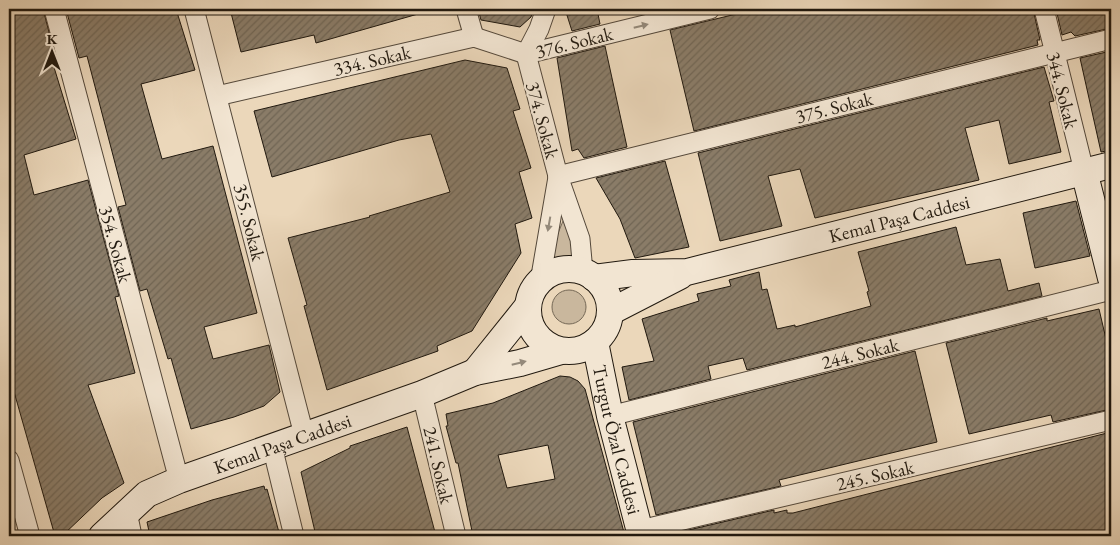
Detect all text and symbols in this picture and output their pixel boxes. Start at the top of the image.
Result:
street label: 376. Sokak [533,21,616,64]
one-way arrow [634,22,649,30]
north arrow [28,28,78,78]
text: K [47,30,58,48]
street label: 334. Sokak [331,39,414,82]
street label: 344. Sokak [1041,49,1084,132]
street label: 374. Sokak [520,79,565,163]
street label: 375. Sokak [793,86,876,129]
street label: 355. Sokak [228,181,271,264]
street label: Kemal Paşa Caddesi [826,189,973,249]
street label: 354. Sokak [93,203,138,287]
one-way arrow [545,216,553,232]
street label: 244. Sokak [819,332,902,375]
one-way arrow [511,359,526,367]
street label: Turgut Özal Caddesi [587,362,647,518]
street label: Kemal Paşa Caddesi [210,408,355,480]
street label: 241. Sokak [417,424,460,507]
street label: 245. Sokak [834,454,917,497]

